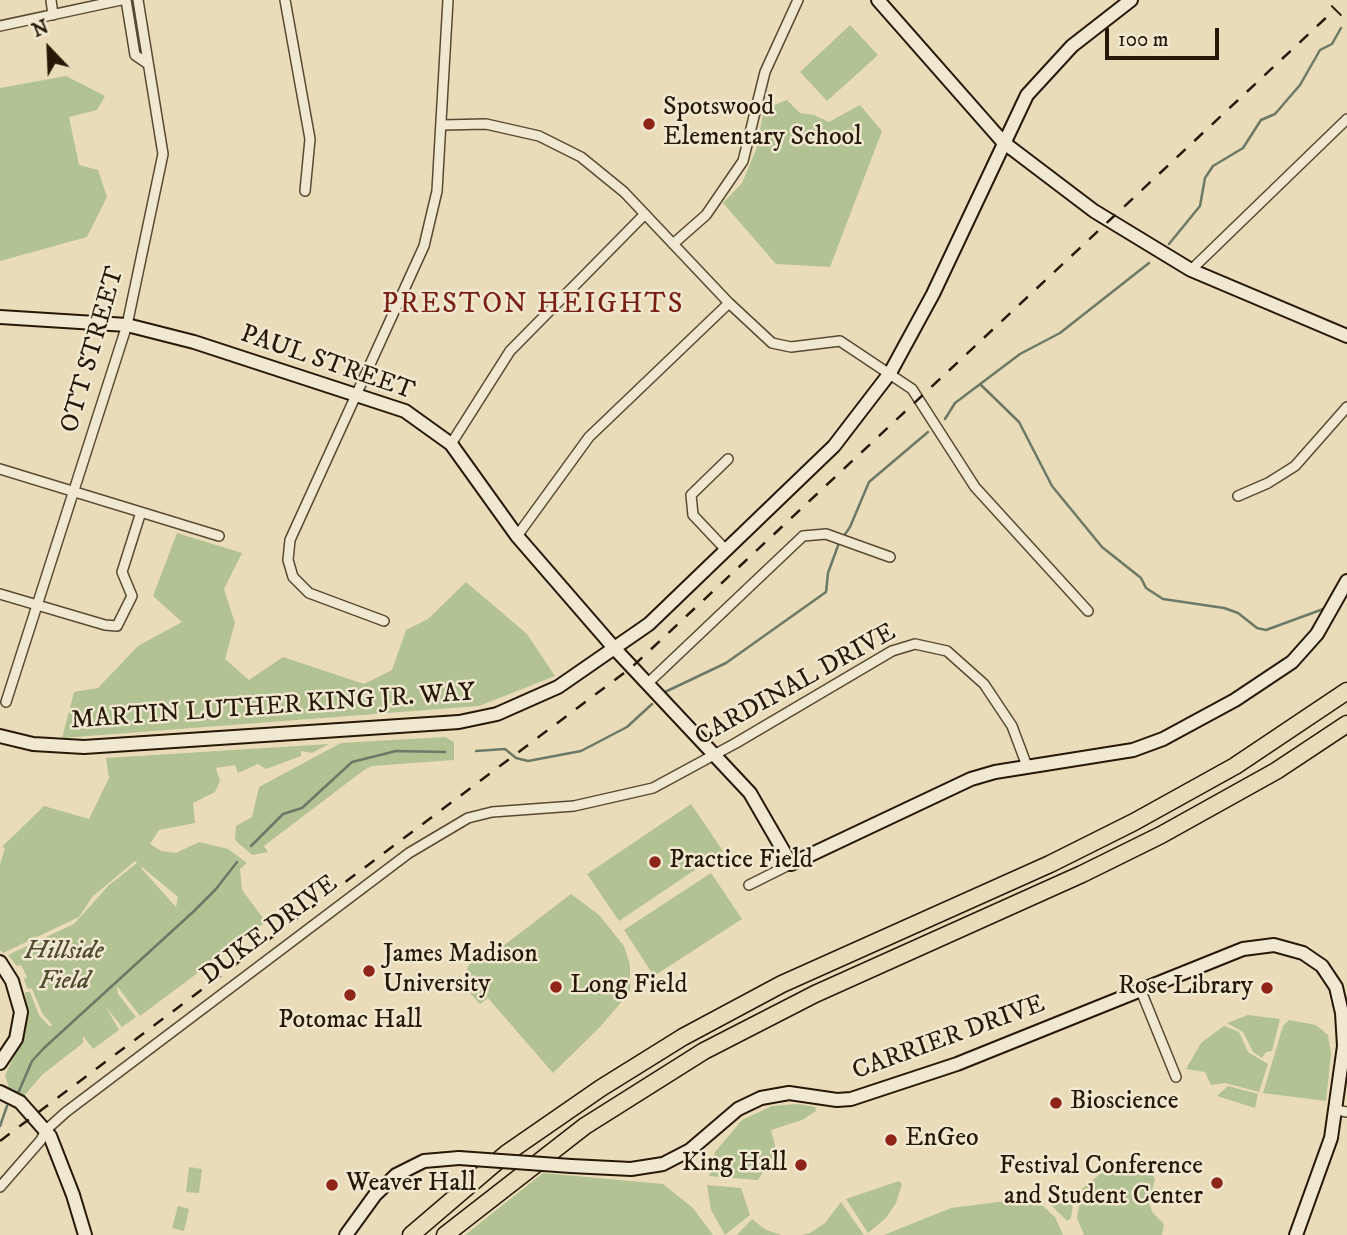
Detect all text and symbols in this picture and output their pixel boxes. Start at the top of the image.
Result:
north arrow [14,14,84,84]
scale bar [1109,14,1223,58]
text: N [29,16,52,43]
text: 100 m [1118,27,1169,53]
place label: Spotswood Elementary School [663,93,862,154]
marker: Spotswood Elementary School [641,116,657,132]
street label: OTT STREET [55,264,133,436]
district label: PRESTON HEIGHTS [384,289,682,323]
street label: PAUL STREET [236,320,418,408]
street label: CARDINAL DRIVE [690,618,902,754]
street label: MARTIN LUTHER KING JR. WAY [70,678,476,738]
place label: Practice Field [669,846,813,878]
marker: Practice Field [647,854,663,870]
street label: DUKE DRIVE [195,869,345,993]
park label: Hillside Field [24,937,104,998]
place label: James Madison University [383,940,538,1002]
marker: James Madison University [361,963,377,979]
place label: Long Field [570,971,687,1003]
place label: Rose Library [1118,972,1253,1004]
marker: Long Field [548,979,564,995]
marker: Rose Library [1259,980,1275,996]
marker: Potomac Hall [342,987,358,1003]
street label: CARRIER DRIVE [849,990,1049,1088]
place label: Potomac Hall [278,1006,422,1038]
place label: Bioscience [1070,1087,1178,1119]
marker: Bioscience [1048,1095,1064,1111]
place label: EnGeo [905,1124,979,1156]
marker: EnGeo [883,1132,899,1148]
place label: King Hall [682,1149,787,1181]
place label: Festival Conference and Student Center [999,1152,1203,1214]
marker: King Hall [793,1157,809,1173]
place label: Weaver Hall [346,1169,476,1201]
marker: Festival Conference and Student Center [1209,1175,1225,1191]
marker: Weaver Hall [324,1177,340,1193]

